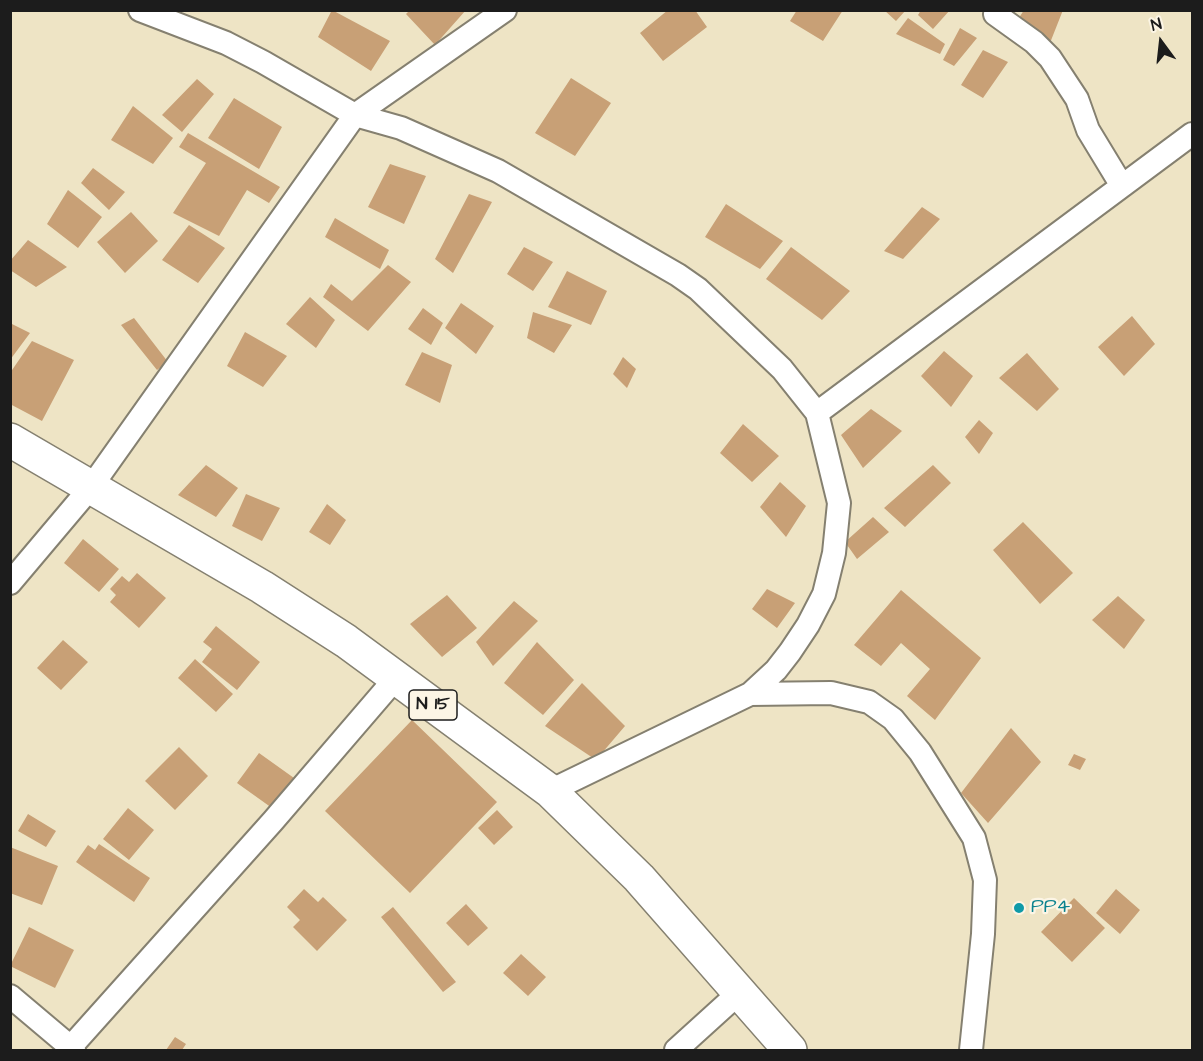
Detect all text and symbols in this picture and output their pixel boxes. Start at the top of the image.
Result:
north arrow [1131,12,1191,72]
text: N [1149,13,1164,37]
road number: N 15 [409,690,457,720]
place label: PP4 [1031,896,1070,920]
marker: PP4 [1012,901,1026,915]

